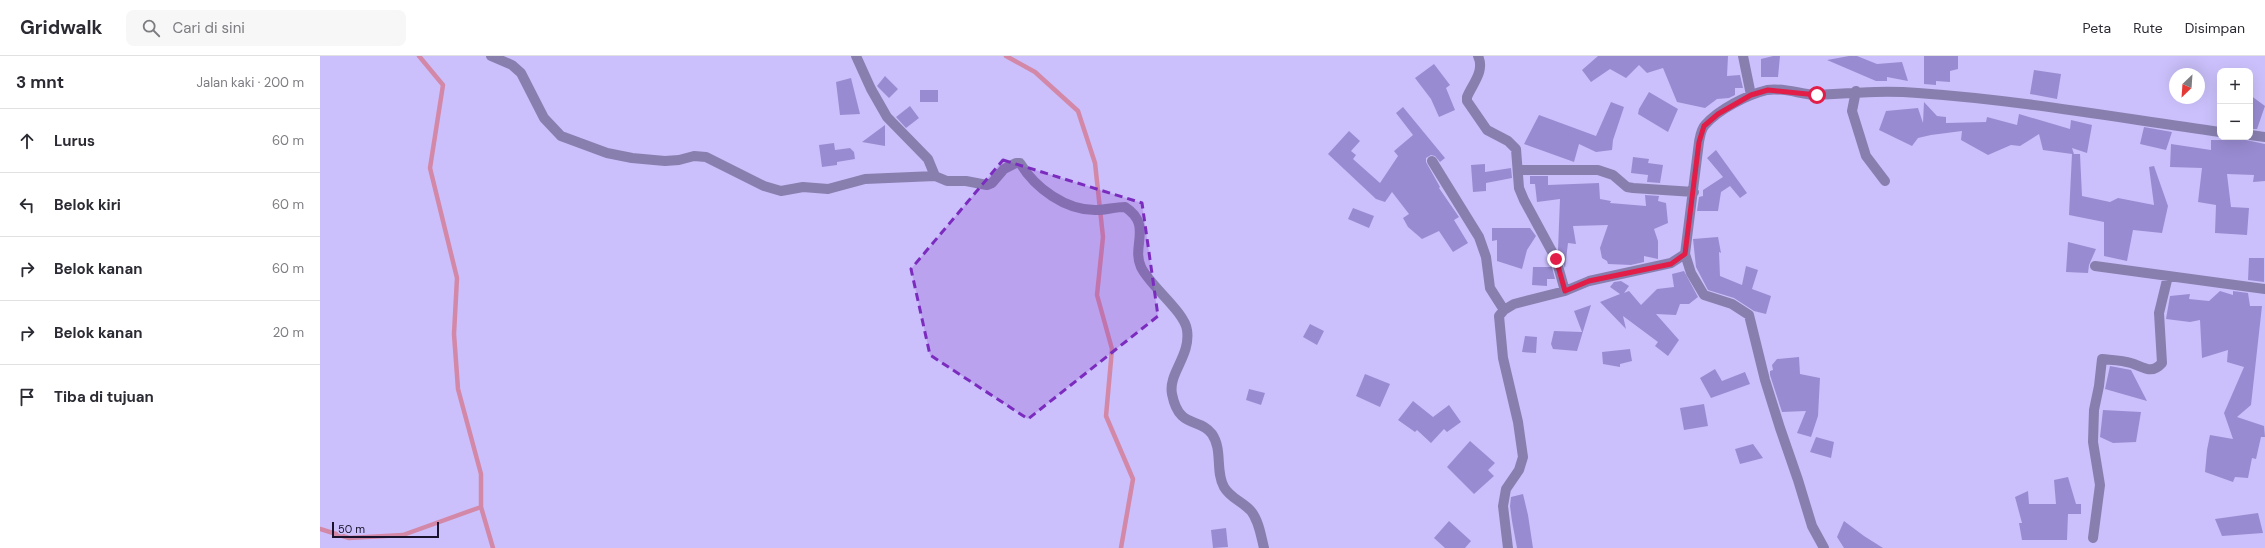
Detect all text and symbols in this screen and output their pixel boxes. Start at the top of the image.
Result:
search box [126,10,406,46]
text: Gridwalk [20,15,102,40]
icon: search [140,17,162,39]
text: Cari di sini [172,18,245,38]
text: Peta [2083,19,2111,37]
text: Rute [2133,19,2163,37]
text: Disimpan [2185,19,2245,37]
north arrow [2169,68,2205,104]
map controls [2217,68,2253,140]
button: + [2217,68,2253,104]
text: 3 mnt [16,71,64,93]
text: Jalan kaki · 200 m [197,74,304,91]
route start [1808,86,1826,104]
button: − [2217,104,2253,140]
icon: ahead [16,130,38,152]
text: Lurus [54,131,95,151]
text: 60 m [272,132,304,149]
icon: left [16,194,38,216]
text: Belok kiri [54,195,121,215]
text: 60 m [272,196,304,213]
route end [1547,250,1565,268]
icon: right [16,258,38,280]
text: Belok kanan [54,259,142,279]
text: 60 m [272,260,304,277]
icon: right [16,322,38,344]
text: Belok kanan [54,323,142,343]
text: 20 m [273,324,304,341]
icon: arrive [16,386,38,408]
text: Tiba di tujuan [54,387,154,407]
scale bar [332,520,439,539]
text: 50 m [338,522,365,536]

